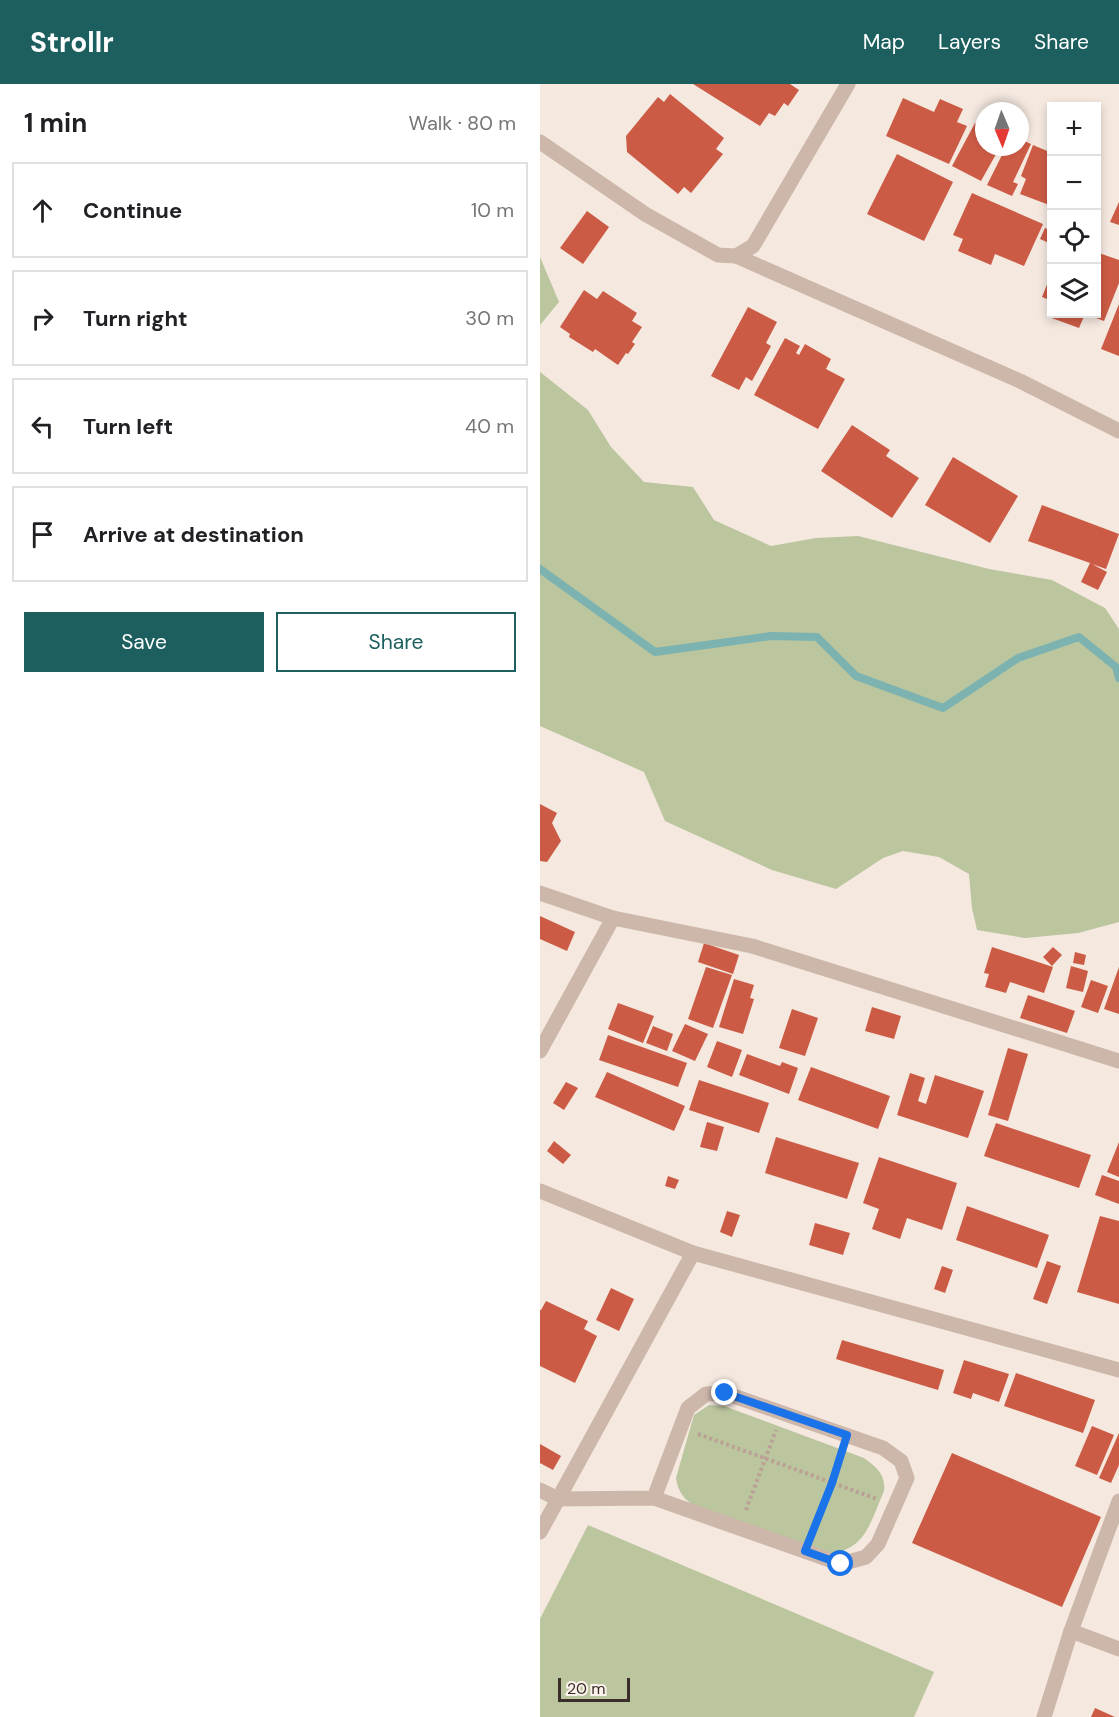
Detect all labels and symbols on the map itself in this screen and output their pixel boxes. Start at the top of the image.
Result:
north arrow [975,102,1029,156]
route end [711,1379,737,1405]
route start [827,1550,853,1576]
scale bar [558,1675,630,1702]

